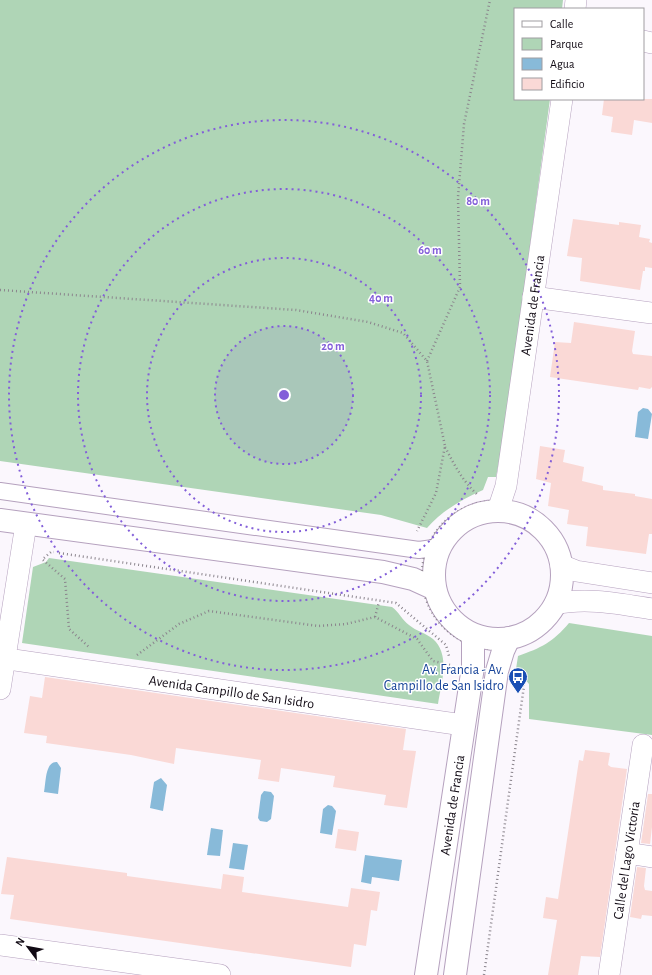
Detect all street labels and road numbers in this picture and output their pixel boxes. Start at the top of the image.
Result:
street label: Avenida de Francia [519,254,547,357]
street label: Avenida Campillo de San Isidro [148,674,315,711]
street label: Avenida de Francia [438,753,468,856]
street label: Calle del Lago Victoria [611,800,643,920]

